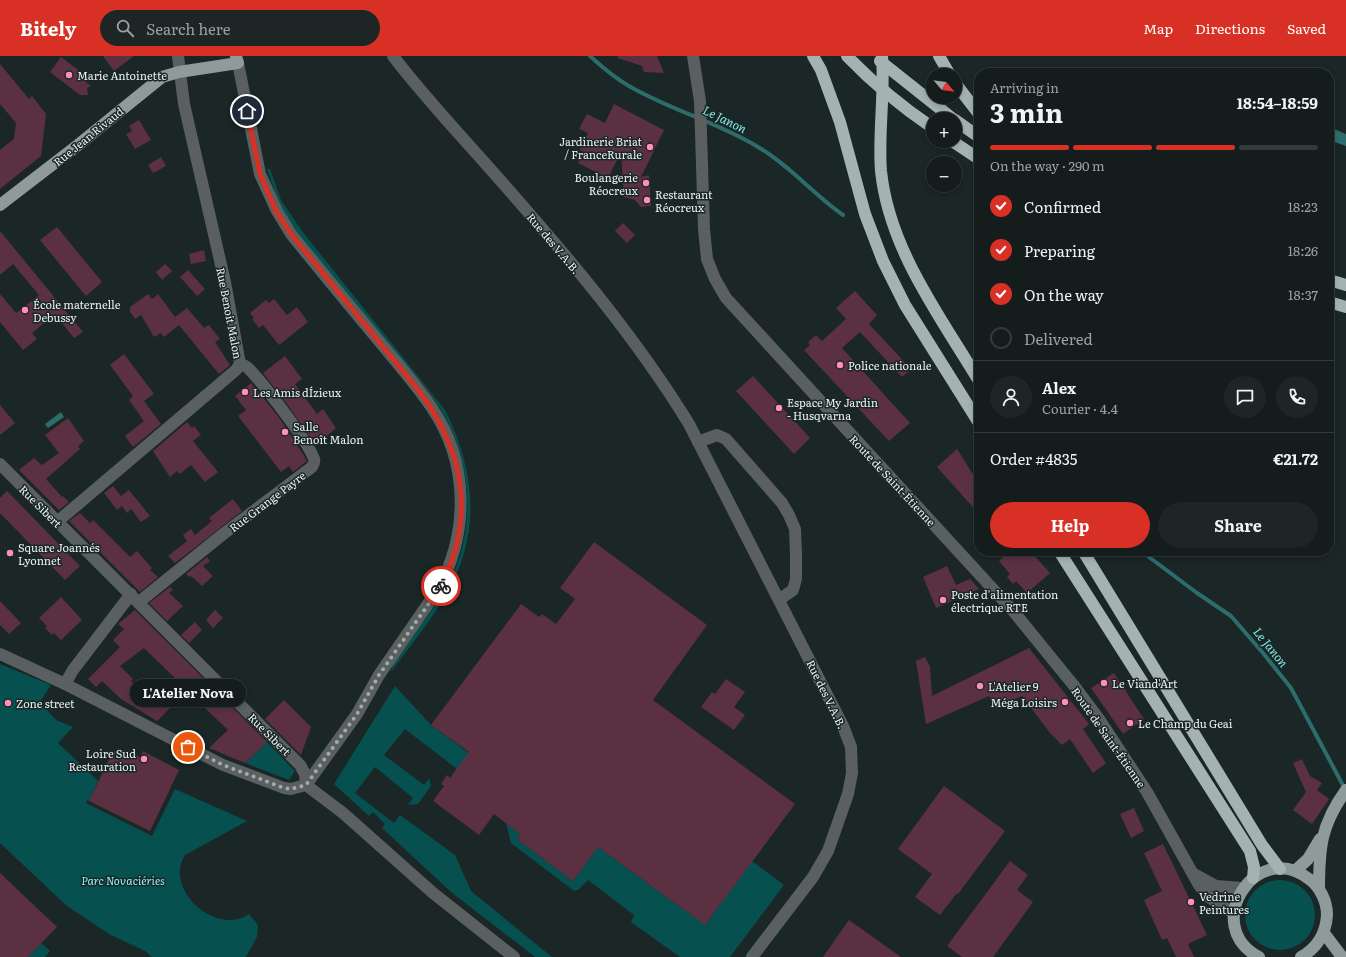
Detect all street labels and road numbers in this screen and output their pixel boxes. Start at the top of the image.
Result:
street label: Rue Jean Rivaud [50,103,127,169]
street label: Rue des V.A.B. [524,209,584,277]
street label: Rue Benoit Malon [213,266,247,360]
street label: Route de Saint-Étienne [846,431,940,529]
street label: Rue Grange Payre [226,467,309,535]
street label: Rue Sibert [16,481,66,531]
street label: Rue des V.A.B. [803,657,851,731]
street label: Route de Saint-Étienne [1068,683,1150,791]
street label: Rue Sibert [245,709,295,759]

